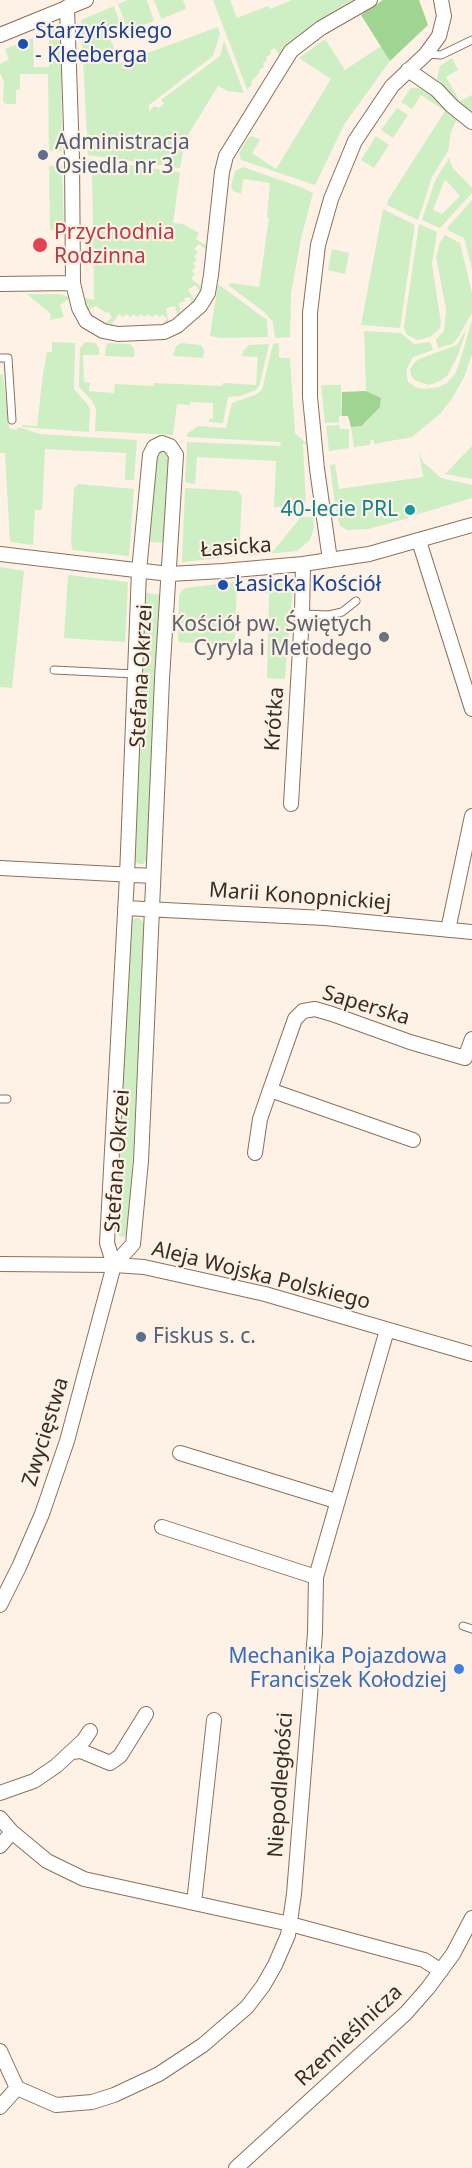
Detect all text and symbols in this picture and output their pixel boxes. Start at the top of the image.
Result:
place label: Starzyńskiego - Kleeberga [35,19,172,69]
marker: Starzyńskiego - Kleeberga [16,37,30,51]
place label: Administracja Osiedla nr 3 [55,130,190,180]
marker: Administracja Osiedla nr 3 [36,148,50,162]
place label: Przychodnia Rodzinna [54,220,175,270]
marker: Przychodnia Rodzinna [31,236,49,254]
place label: 40-lecie PRL [280,497,398,523]
marker: 40-lecie PRL [403,503,417,517]
street label: Łasicka [200,533,272,563]
place label: Łasicka Kościół [235,572,381,598]
marker: Łasicka Kościół [216,578,230,592]
street label: Stefana Okrzei [126,604,158,748]
place label: Kościół pw. Świętych Cyryla i Metodego [171,612,372,662]
marker: Kościół pw. Świętych Cyryla i Metodego [377,630,391,644]
street label: Krótka [260,686,290,752]
street label: Marii Konopnickiej [208,878,392,916]
street label: Saperska [319,981,413,1031]
street label: Stefana Okrzei [100,1088,136,1234]
street label: Aleja Wojska Polskiego [149,1237,373,1315]
place label: Fiskus s. c. [153,1324,256,1350]
marker: Fiskus s. c. [134,1330,148,1344]
street label: Zwycięstwa [18,1375,74,1489]
place label: Mechanika Pojazdowa Franciszek Kołodziej [228,1644,447,1694]
marker: Mechanika Pojazdowa Franciszek Kołodziej [452,1662,466,1676]
street label: Niepodległości [263,1711,299,1859]
street label: Rzemieślnicza [290,1980,408,2092]

